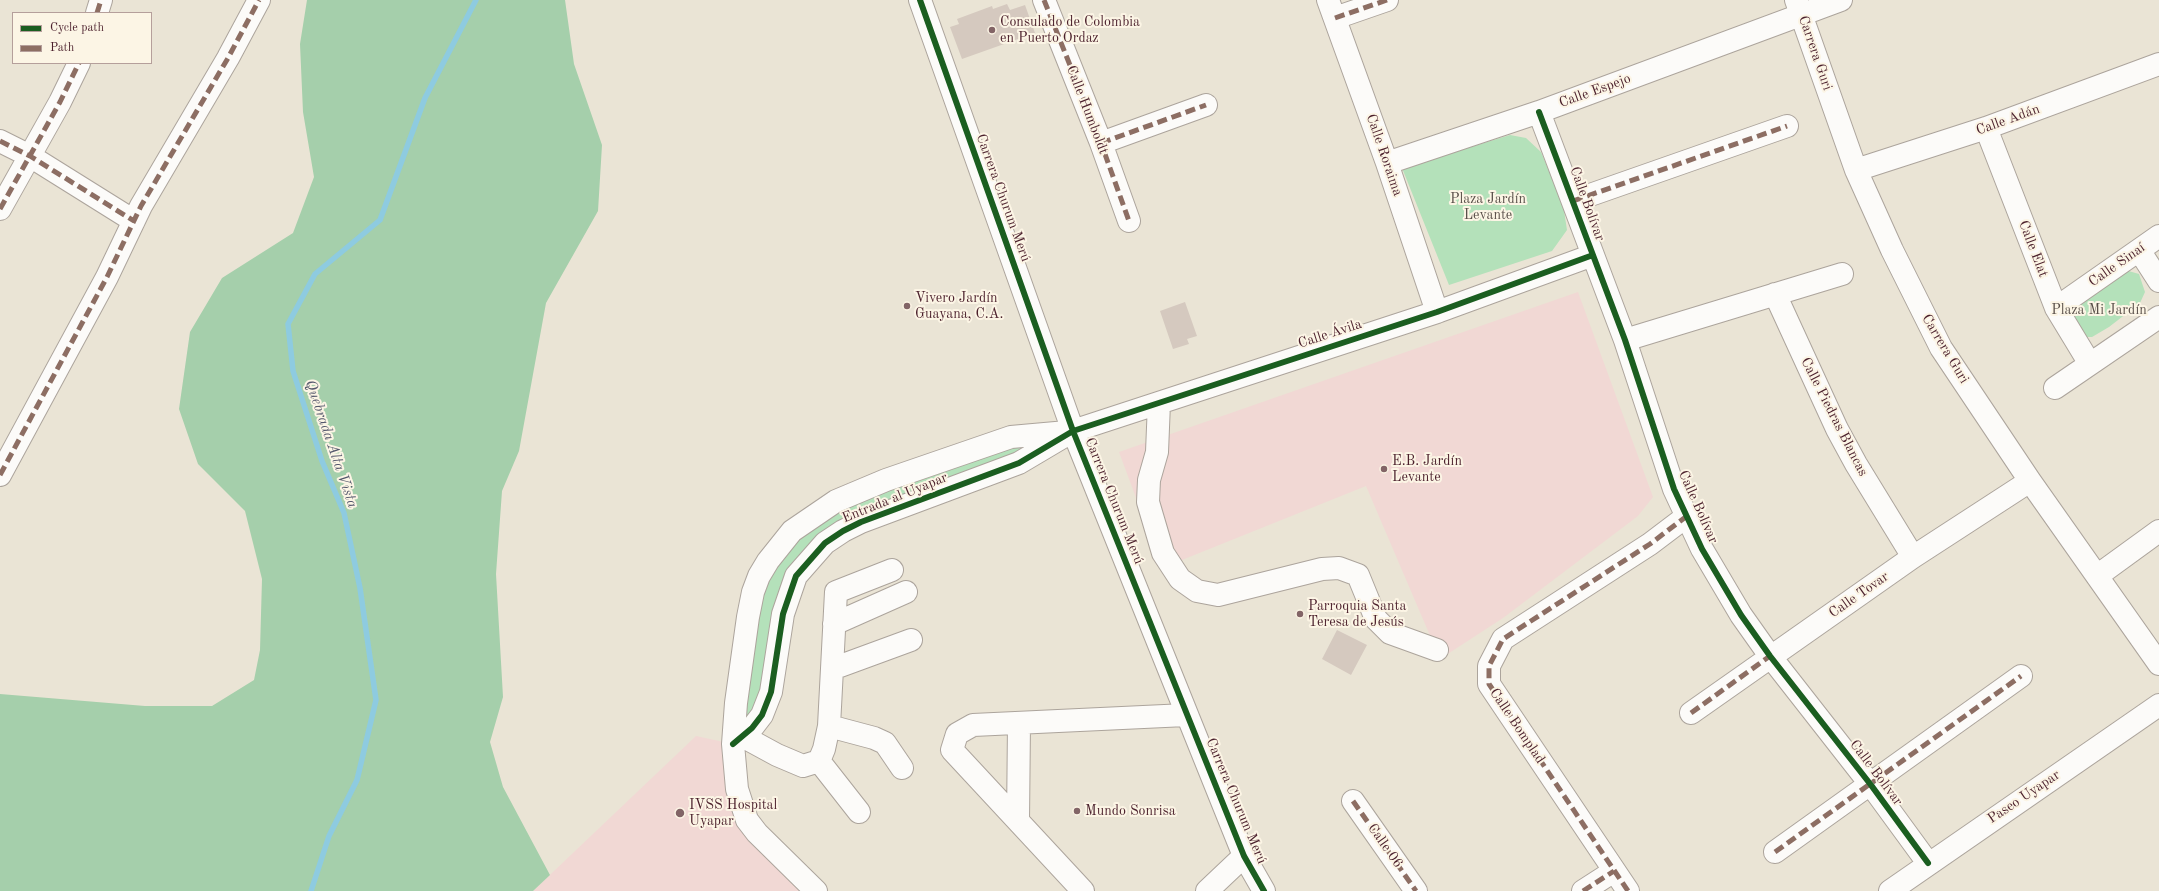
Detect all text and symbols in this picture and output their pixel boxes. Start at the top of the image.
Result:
legend [12,12,152,64]
street label: Carrera Guri [1794,13,1836,93]
place label: Consulado de Colombia en Puerto Ordaz [1000,14,1140,46]
text: Cycle path [50,22,104,34]
marker: Consulado de Colombia en Puerto Ordaz [987,25,997,35]
text: Path [50,42,74,54]
street label: Calle Humboldt [1062,63,1112,157]
street label: Calle Espejo [1557,70,1633,112]
street label: Calle Adán [1974,101,2042,139]
street label: Calle Roraima [1362,112,1406,198]
street label: Carrera Churum Merú [972,132,1034,264]
street label: Calle Bolívar [1566,164,1608,244]
park label: Plaza Jardín Levante [1450,191,1526,224]
street label: Calle Elat [2015,218,2051,280]
street label: Calle Sinaí [2086,239,2148,291]
place label: Vivero Jardín Guayana, C.A. [915,290,1003,322]
marker: Vivero Jardín Guayana, C.A. [902,301,912,311]
park label: Plaza Mi Jardín [2051,302,2147,318]
street label: Carrera Guri [1918,311,1972,387]
street label: Calle Ávila [1296,316,1364,352]
street label: Calle Piedras Blancas [1797,355,1871,479]
water label: Quebrada Alta Vista [301,377,361,511]
street label: Carrera Churum Merú [1081,435,1147,567]
place label: E.B. Jardín Levante [1392,453,1462,486]
marker: E.B. Jardín Levante [1379,464,1389,474]
street label: Calle Bolívar [1674,468,1722,546]
street label: Entrada al Uyapar [840,469,950,527]
street label: Calle Tovar [1826,568,1892,622]
place label: Parroquia Santa Teresa de Jesús [1308,598,1406,630]
marker: Parroquia Santa Teresa de Jesús [1295,609,1305,619]
street label: Calle Bomplad [1486,685,1548,767]
street label: Carrera Churum Merú [1202,736,1270,866]
street label: Calle Bolívar [1846,737,1906,809]
street label: Paseo Uyapar [1985,767,2063,827]
place label: IVSS Hospital Uyapar [689,797,777,830]
place label: Mundo Sonrisa [1085,803,1176,819]
marker: Mundo Sonrisa [1072,806,1082,816]
marker: IVSS Hospital Uyapar [674,807,686,819]
street label: Calle 06 [1364,821,1406,871]

